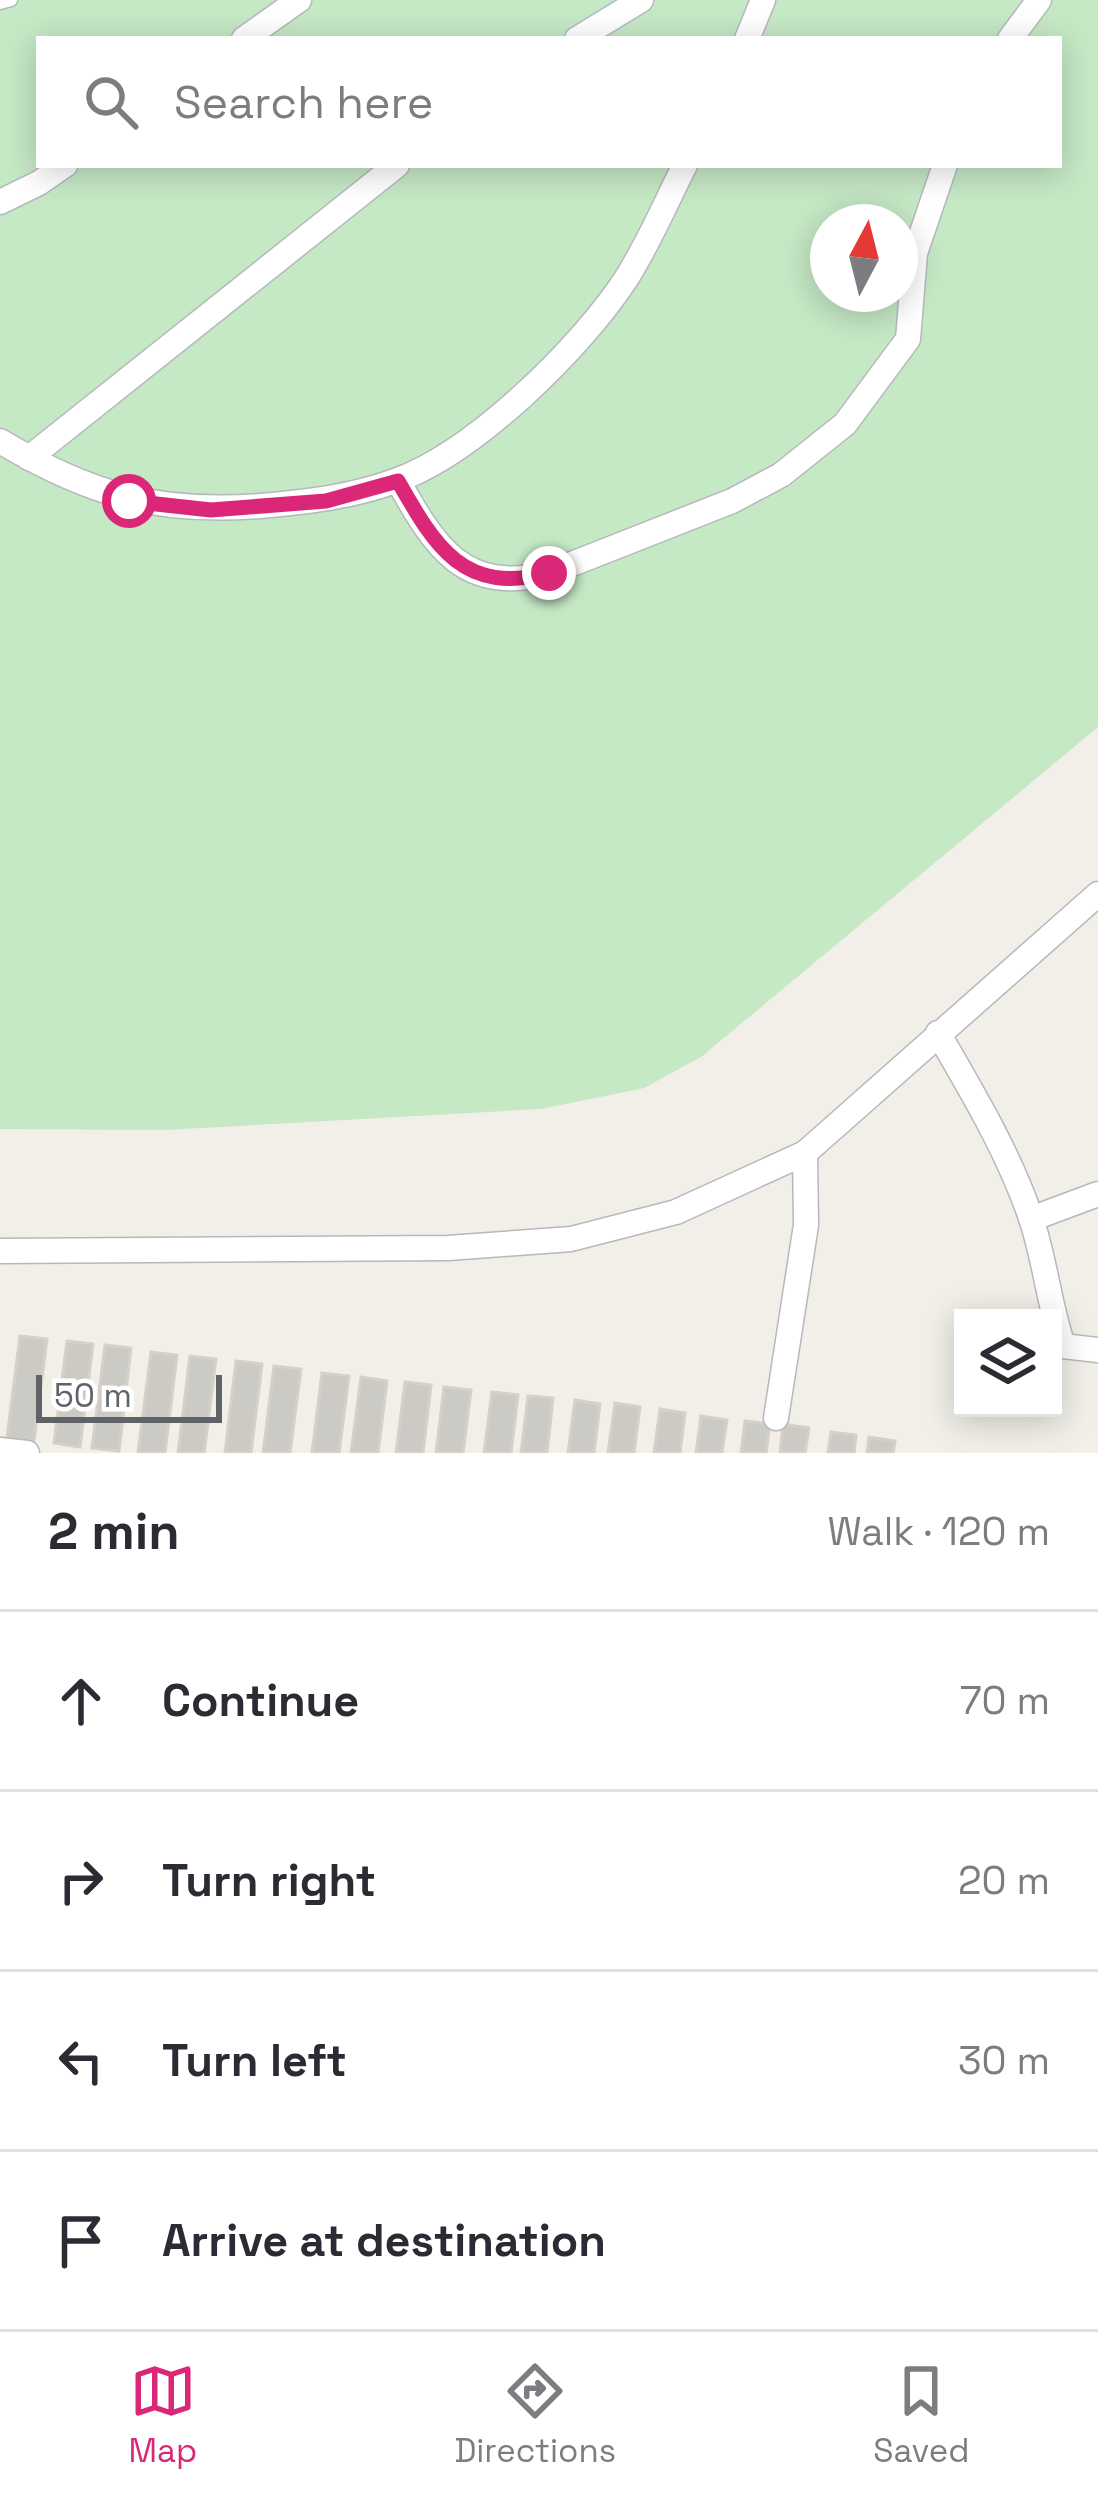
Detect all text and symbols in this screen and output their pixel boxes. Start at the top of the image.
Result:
search box [36,36,1062,168]
icon: search [78,69,144,135]
text: Search here [174,74,433,131]
north arrow [810,204,918,312]
route start [102,474,156,528]
route end [522,546,576,600]
map controls [954,1309,1062,1417]
button: layers [954,1309,1062,1417]
scale bar [36,1369,222,1422]
text: 50 m [54,1375,132,1417]
text: 2 min [48,1499,180,1564]
text: Walk · 120 m [828,1507,1050,1556]
icon: ahead [48,1668,114,1734]
text: Continue [162,1672,359,1729]
text: 70 m [960,1676,1050,1725]
icon: right [48,1848,114,1914]
text: Turn right [162,1852,376,1909]
text: 20 m [958,1856,1050,1905]
icon: left [48,2028,114,2094]
text: Turn left [162,2032,347,2089]
text: 30 m [958,2036,1050,2085]
icon: arrive [48,2208,114,2274]
text: Arrive at destination [162,2212,606,2269]
tab: Map [129,2358,197,2472]
tab: Directions [454,2358,616,2472]
tab: Saved [873,2358,969,2472]

